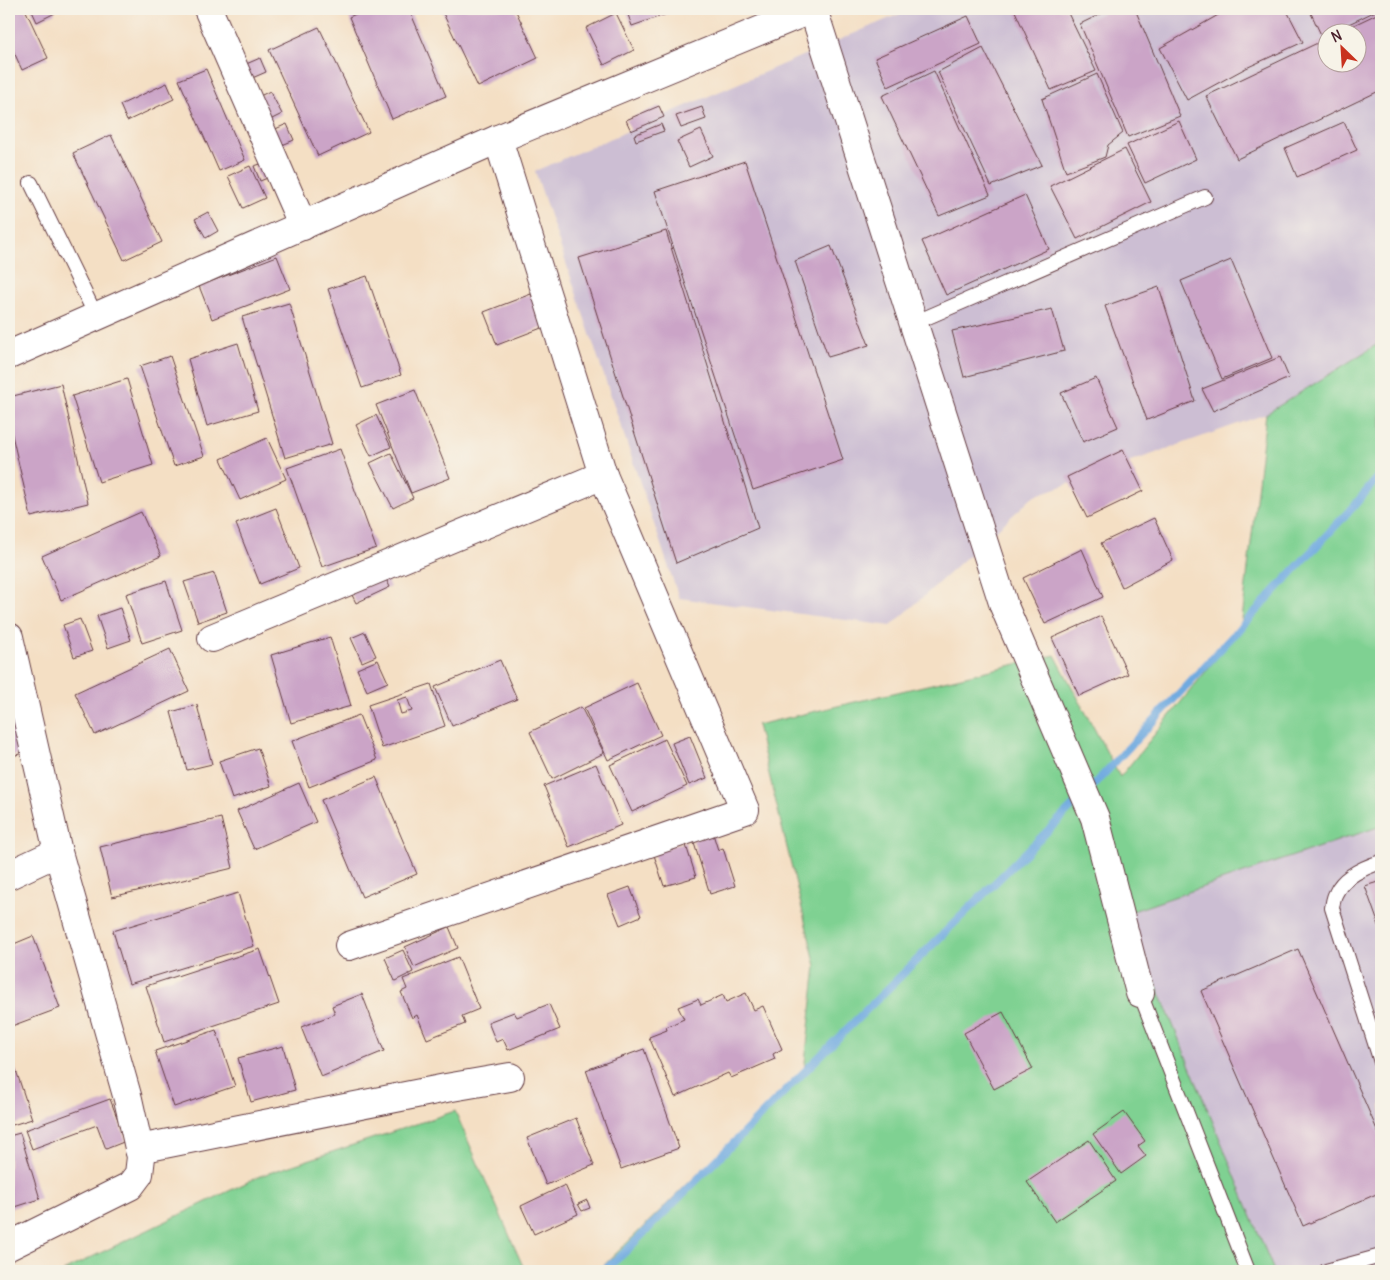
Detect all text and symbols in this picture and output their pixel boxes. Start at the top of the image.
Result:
north arrow [1318,22,1368,72]
text: N [1328,26,1345,46]

